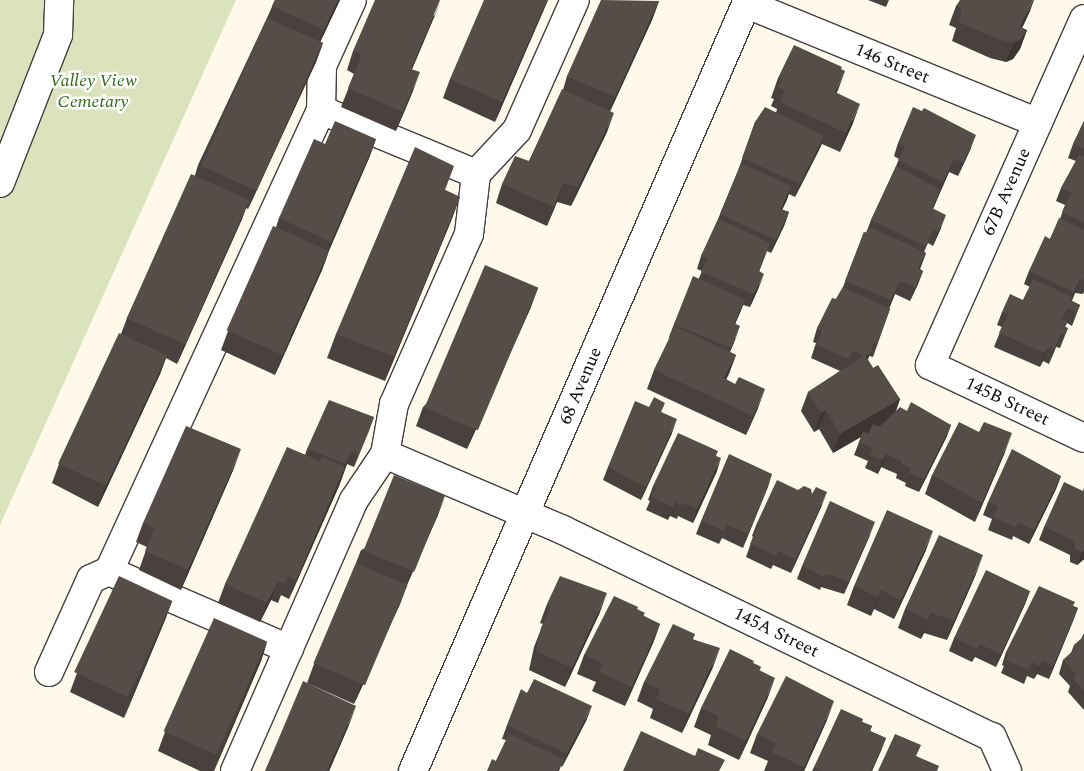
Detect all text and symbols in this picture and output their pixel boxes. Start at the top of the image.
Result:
street label: 146 Street [851,39,933,89]
park label: Valley View Cemetary [49,71,137,114]
street label: 67B Avenue [978,145,1036,239]
street label: 68 Avenue [555,344,607,428]
street label: 145B Street [961,373,1053,431]
street label: 145A Street [730,603,822,663]

